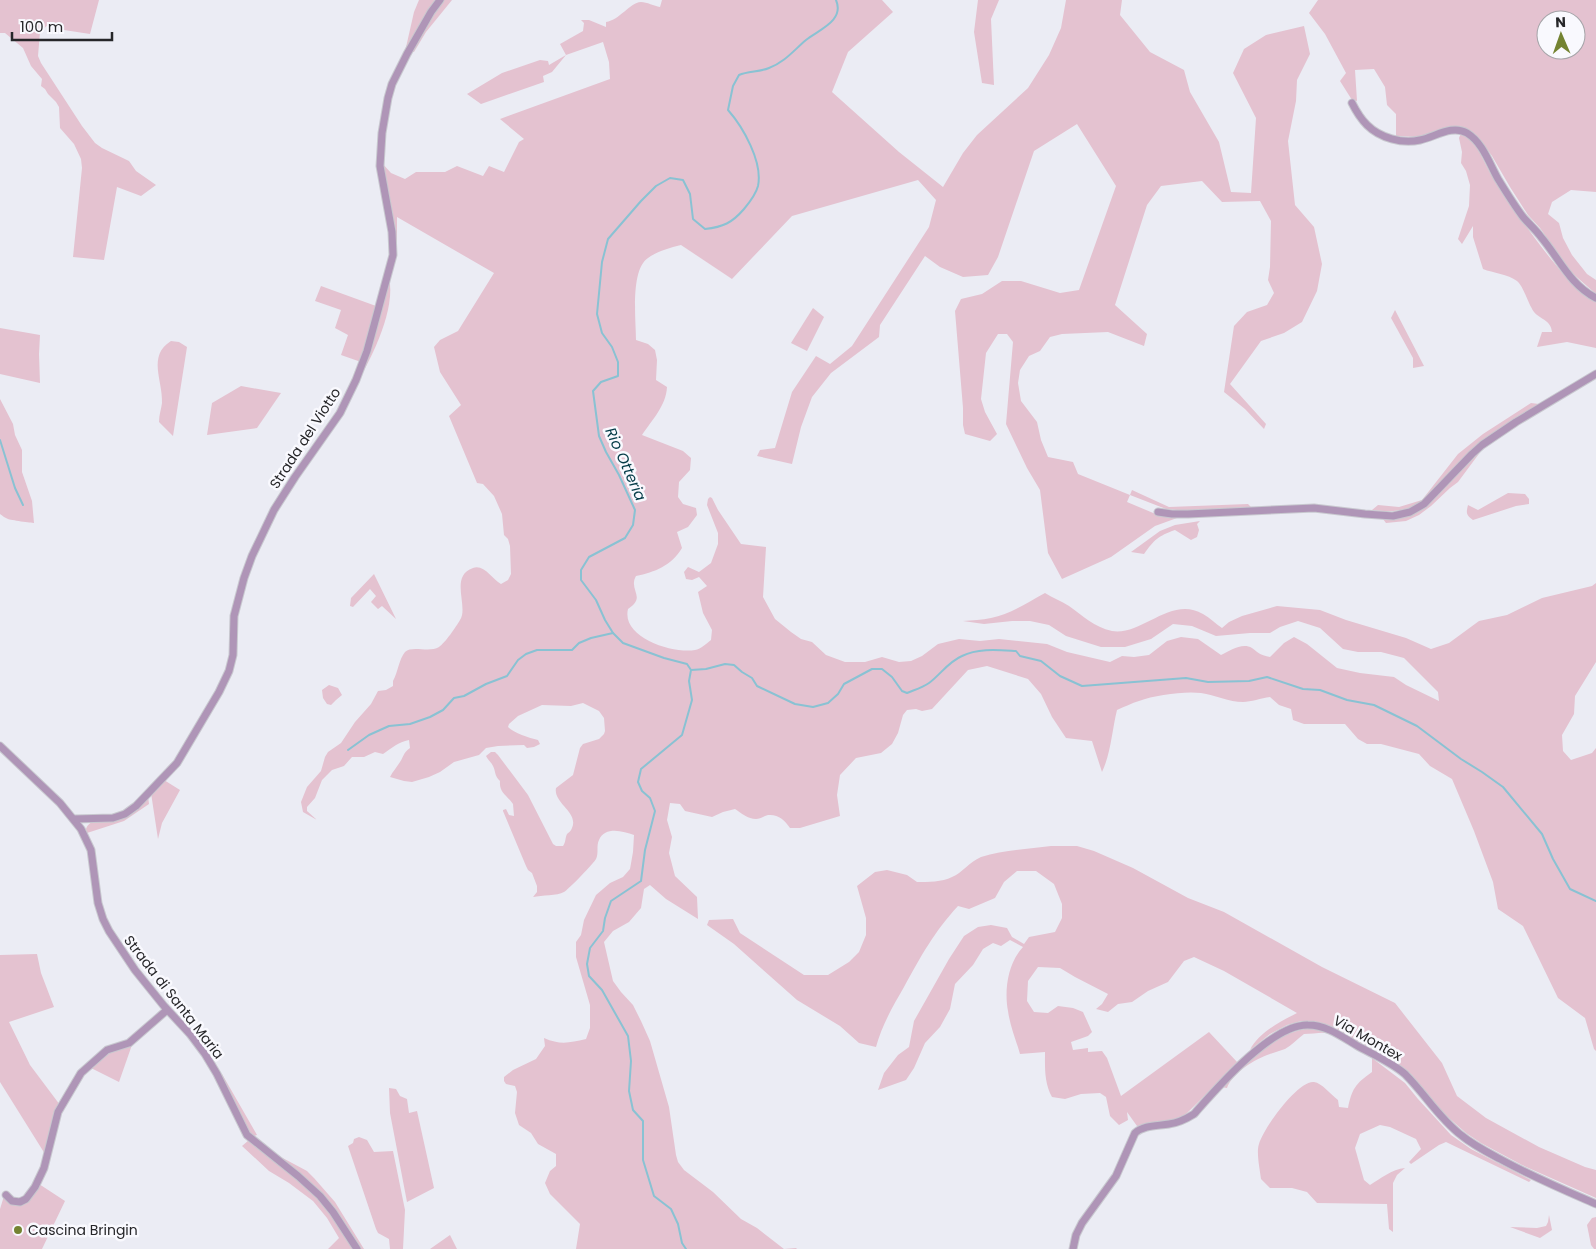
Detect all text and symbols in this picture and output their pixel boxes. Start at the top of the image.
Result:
scale bar [12,10,112,42]
north arrow [1536,10,1586,60]
text: N [1555,12,1566,32]
text: 100 m [20,16,63,37]
street label: Strada del Viotto [265,383,345,493]
water label: Rio Otteria [600,424,652,504]
street label: Strada di Santa Maria [119,931,229,1063]
street label: Via Montex [1330,1010,1406,1066]
place label: Cascina Bringin [28,1220,138,1240]
marker: Cascina Bringin [12,1224,24,1236]

